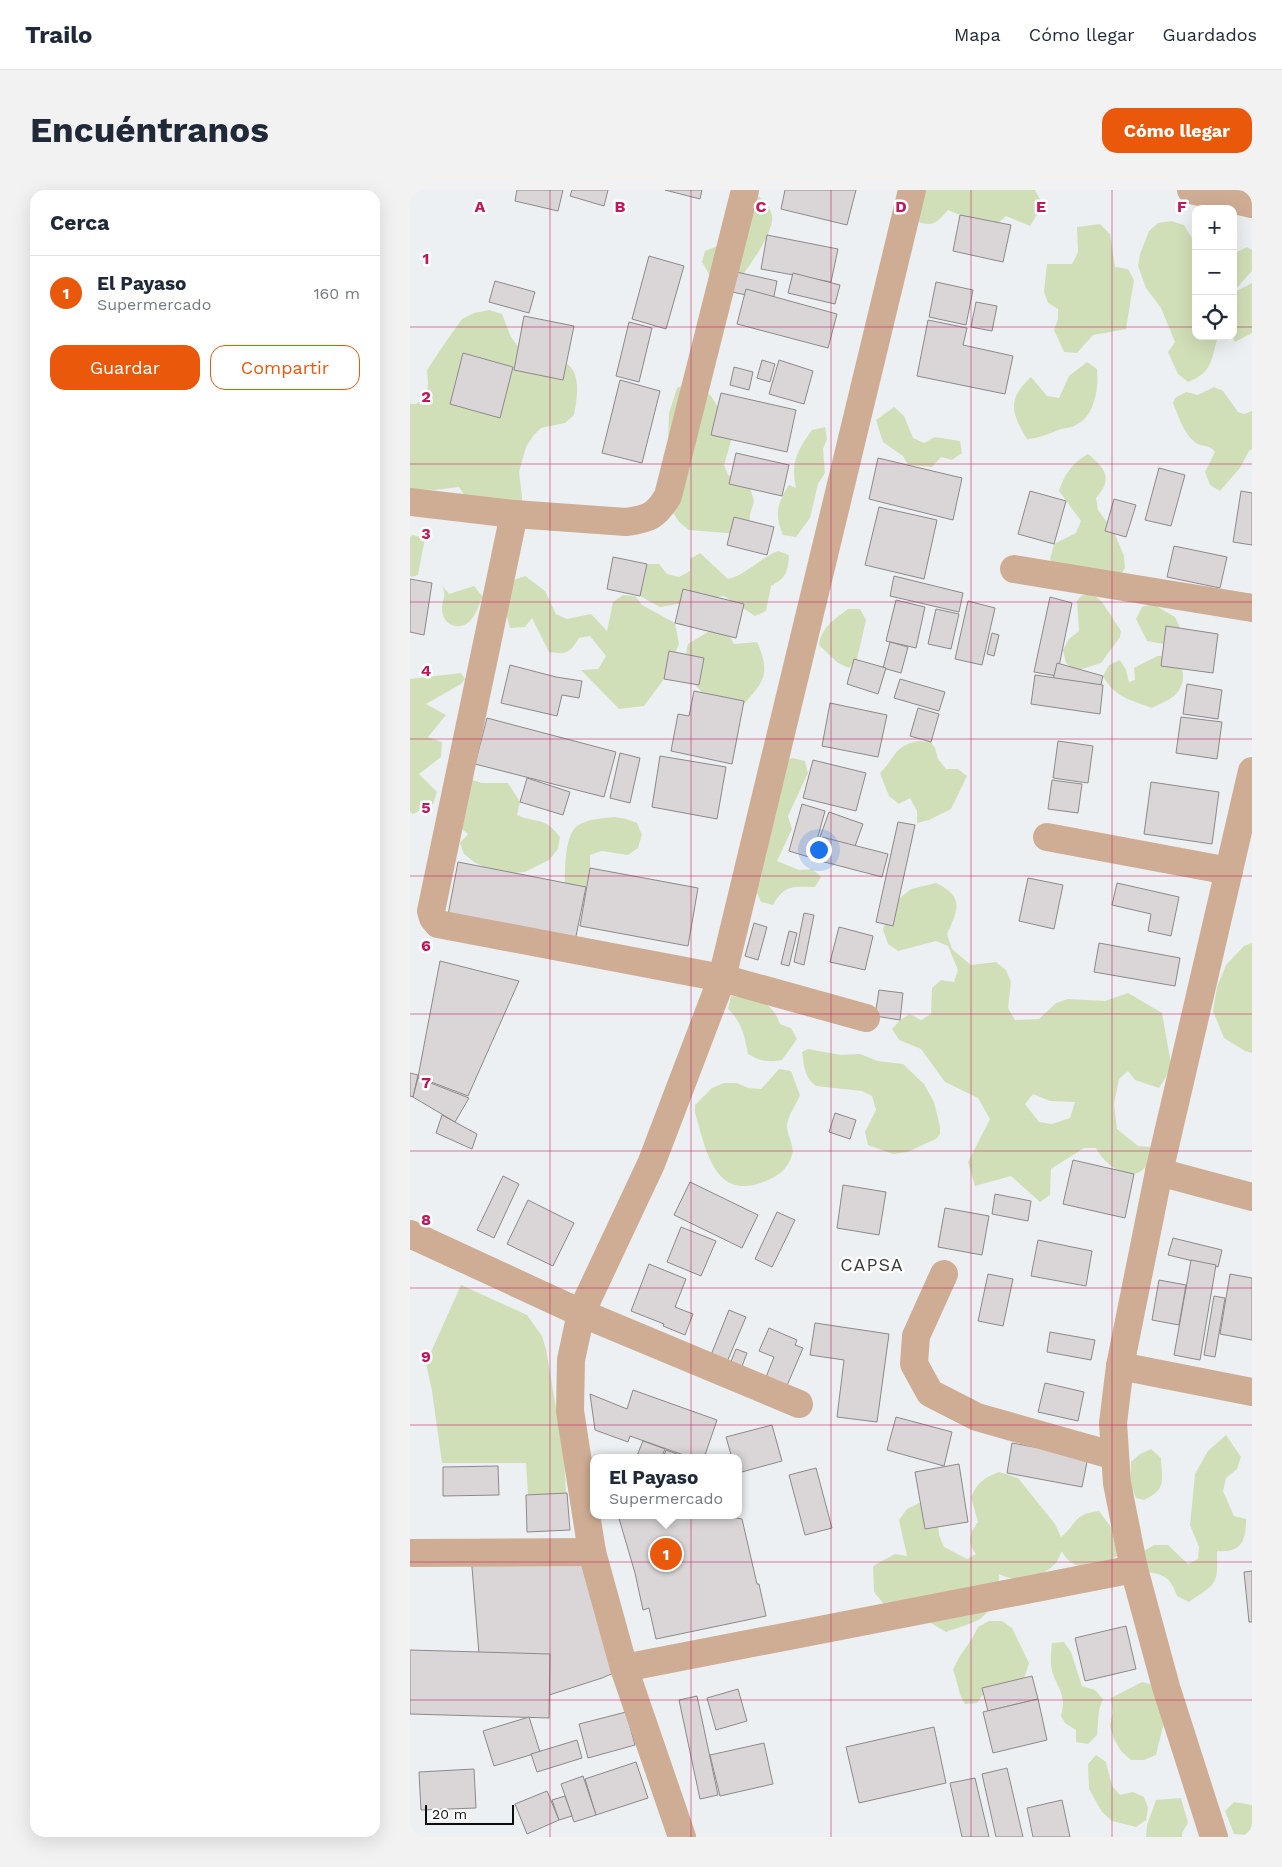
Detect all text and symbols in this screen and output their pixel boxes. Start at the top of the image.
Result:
text: Trailo [25,21,92,49]
text: Mapa [954,24,1001,45]
text: Cómo llegar [1029,24,1135,45]
text: Guardados [1163,24,1257,45]
button: Cómo llegar [1102,108,1252,153]
text: Encuéntranos [30,109,269,151]
text: A [475,197,486,216]
text: B [615,197,626,216]
text: C [756,197,767,216]
text: D [895,197,907,216]
text: E [1036,197,1046,216]
text: F [1177,197,1187,216]
map controls [1192,205,1237,340]
button: + [1192,205,1237,250]
text: Cerca [50,210,109,235]
text: 1 [423,249,429,268]
button: − [1192,250,1237,295]
text: El Payaso [97,272,186,295]
text: 1 [63,284,69,303]
text: 160 m [313,284,360,303]
text: Supermercado [97,295,211,314]
button: locate [1192,295,1237,340]
button: Guardar [50,345,200,390]
button: Compartir [210,345,360,390]
text: 2 [421,387,431,406]
text: 3 [421,524,431,543]
text: 4 [421,661,431,680]
text: 5 [421,798,431,817]
your location [806,837,832,863]
text: 6 [421,936,431,955]
text: 7 [421,1073,431,1092]
text: 8 [421,1210,431,1229]
district label: CAPSA [840,1254,904,1275]
text: 9 [421,1347,431,1366]
popup [590,1454,742,1519]
text: El Payaso [609,1466,698,1489]
text: Supermercado [609,1489,723,1508]
pin: 1 [650,1535,682,1573]
scale bar [425,1802,514,1825]
text: 20 m [432,1806,467,1822]

